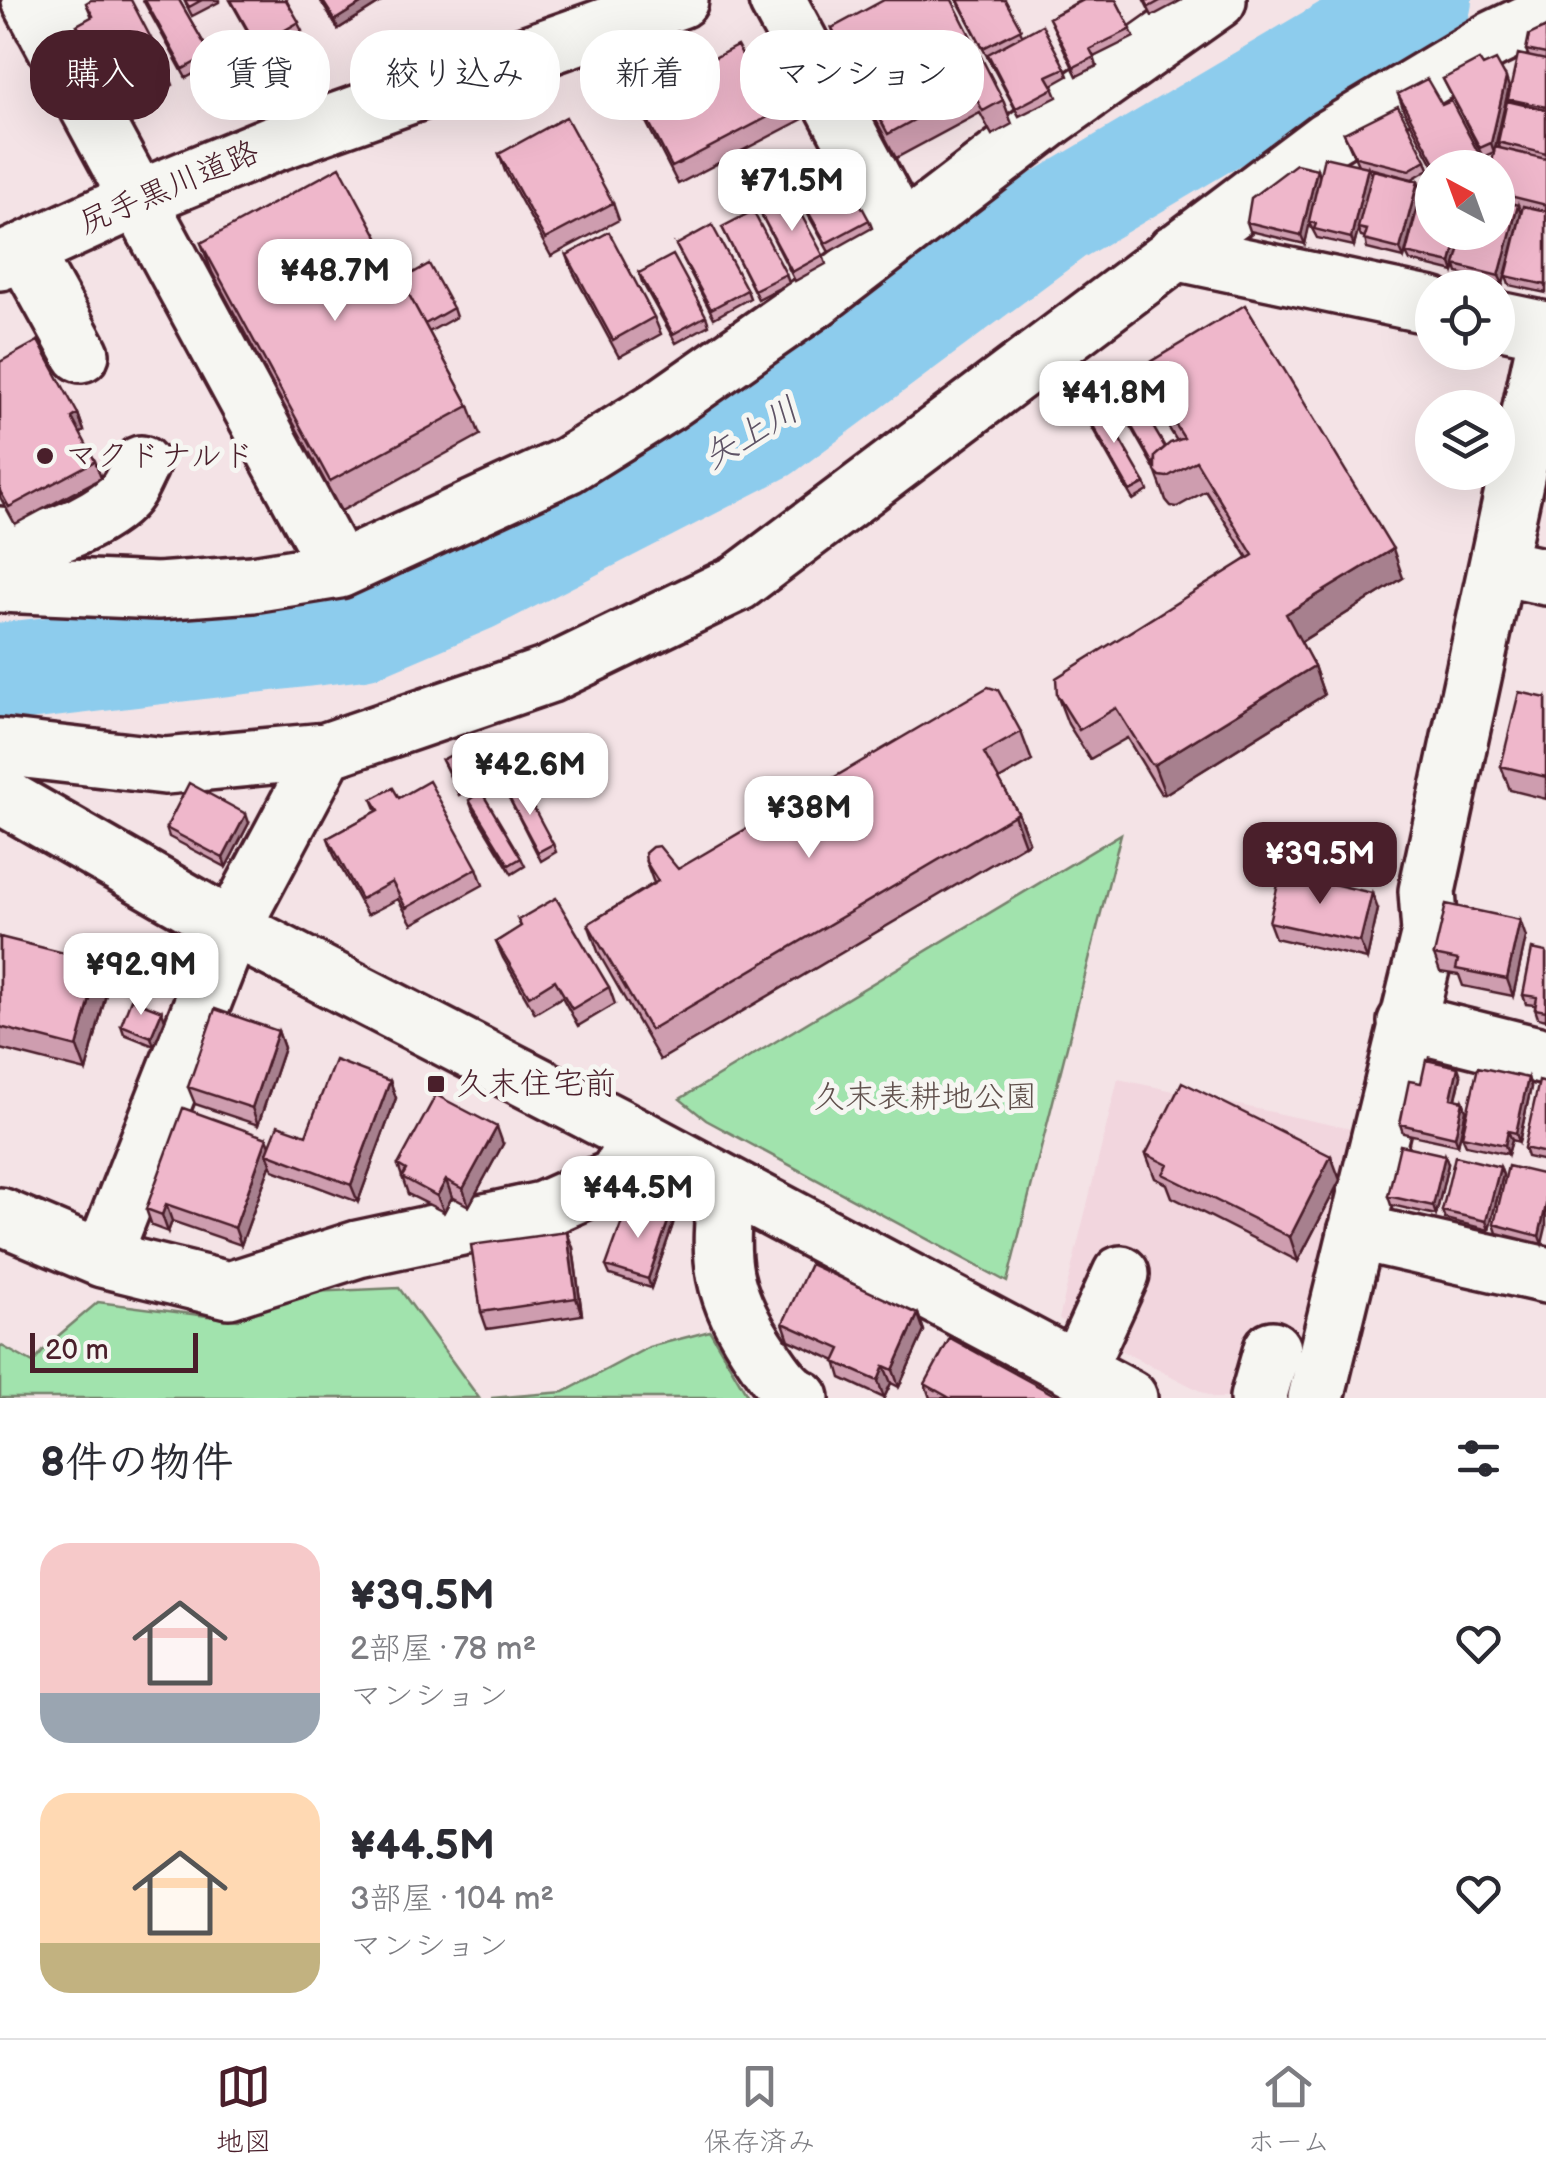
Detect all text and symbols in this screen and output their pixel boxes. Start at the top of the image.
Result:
chip: 購入 [30,30,170,120]
chip: 賃貸 [190,30,330,120]
chip: 絞り込み [350,30,560,120]
chip: 新着 [580,30,720,120]
chip: マンション [740,30,984,120]
street label: 尻手黒川道路 [73,133,265,243]
pin: ¥71.5M [711,149,873,234]
north arrow [1415,150,1515,250]
map controls [1415,150,1515,490]
text: ¥71.5M [740,162,844,201]
pin: ¥48.7M [254,239,416,324]
text: ¥48.7M [280,252,390,291]
button: locate [1415,270,1515,370]
pin: ¥41.8M [1033,361,1195,446]
text: ¥41.8M [1061,374,1167,413]
water label: 矢上川 [695,389,807,479]
button: layers [1415,390,1515,490]
place label: マクドナルド [65,437,254,476]
marker: マクドナルド [34,445,56,467]
pin: ¥42.6M [449,733,611,818]
text: ¥42.6M [474,746,586,785]
pin: ¥38M [750,776,868,861]
text: ¥38M [766,789,852,828]
pin: ¥39.5M [1239,822,1401,907]
text: ¥39.5M [1265,835,1375,874]
pin: ¥92.9M [60,933,222,1018]
text: ¥92.9M [86,946,196,985]
place label: 久末住宅前 [456,1065,616,1104]
marker: 久末住宅前 [425,1073,447,1095]
park label: 久末表耕地公園 [813,1078,1037,1117]
pin: ¥44.5M [557,1156,719,1241]
text: ¥44.5M [583,1169,693,1208]
scale bar [30,1328,198,1372]
text: 20 m [45,1334,109,1367]
icon: filters [1451,1431,1506,1486]
text: 8件の物件 [40,1438,233,1489]
text: ¥39.5M [350,1571,495,1622]
icon: home [120,1583,240,1703]
icon: heart [1451,1616,1506,1671]
text: 2部屋 · 78 m² [350,1630,536,1669]
text: マンション [350,1677,509,1716]
text: ¥44.5M [350,1821,495,1872]
icon: home [120,1833,240,1953]
icon: heart [1451,1866,1506,1921]
text: 3部屋 · 104 m² [350,1880,554,1919]
text: マンション [350,1927,509,1966]
tab: 地図 [216,2059,272,2159]
tab: 保存済み [704,2059,816,2159]
tab: ホーム [1247,2059,1330,2159]

